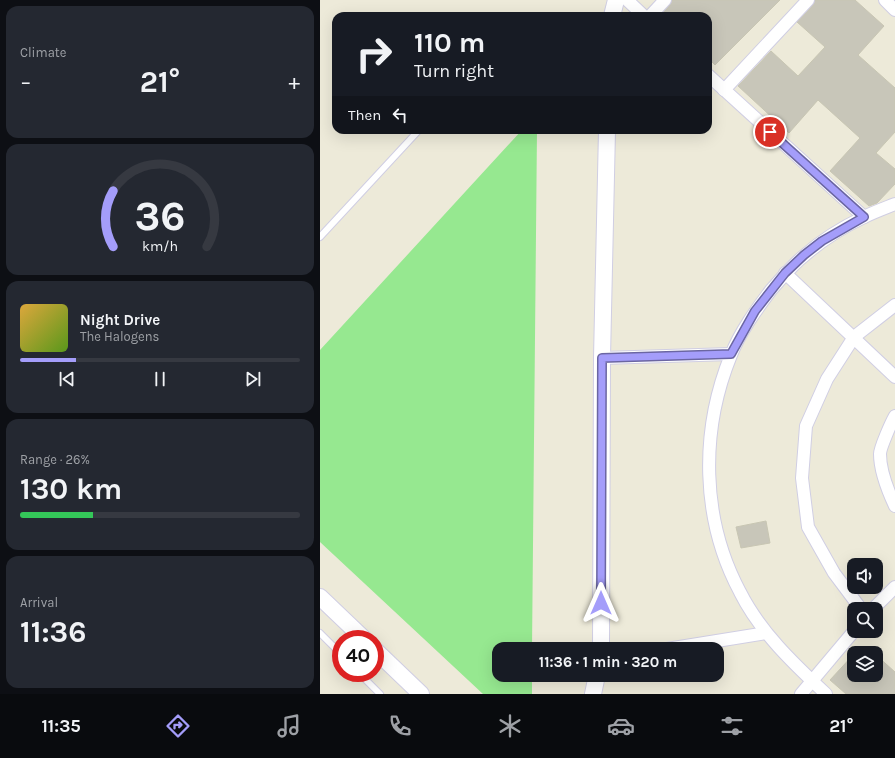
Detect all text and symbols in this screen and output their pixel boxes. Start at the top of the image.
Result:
text: 110 m [414,26,485,59]
icon: right [348,28,400,80]
text: Climate [20,45,66,60]
text: Turn right [414,60,494,82]
text: 21° [140,64,180,100]
text: − [20,69,32,95]
text: + [288,69,300,95]
icon: left [389,104,411,126]
text: Then [348,106,381,124]
pin [753,115,787,149]
icon: arrive [759,121,781,143]
text: 36 [134,192,186,240]
text: km/h [142,238,178,255]
text: Night Drive [80,311,160,329]
text: The Halogens [80,329,159,344]
icon: previous [56,368,78,390]
icon: pause [149,368,171,390]
icon: next [242,368,264,390]
text: Range · 26% [20,452,90,467]
text: 130 km [20,471,122,507]
map controls [847,558,883,682]
button: sound [847,558,883,594]
position arrow [580,582,622,624]
text: Arrival [20,595,58,610]
button: search [847,602,883,638]
text: 11:36 [20,614,86,650]
speed limit sign: 40 [332,630,384,682]
button: layers [847,646,883,682]
text: 11:36 · 1 min · 320 m [539,653,677,671]
icon: directions [164,712,192,740]
icon: music [275,712,303,740]
icon: phone [386,712,414,740]
icon: climate [496,712,524,740]
icon: car [607,712,635,740]
icon: filters [718,712,746,740]
text: 11:35 [41,715,81,737]
text: 21° [829,715,853,737]

